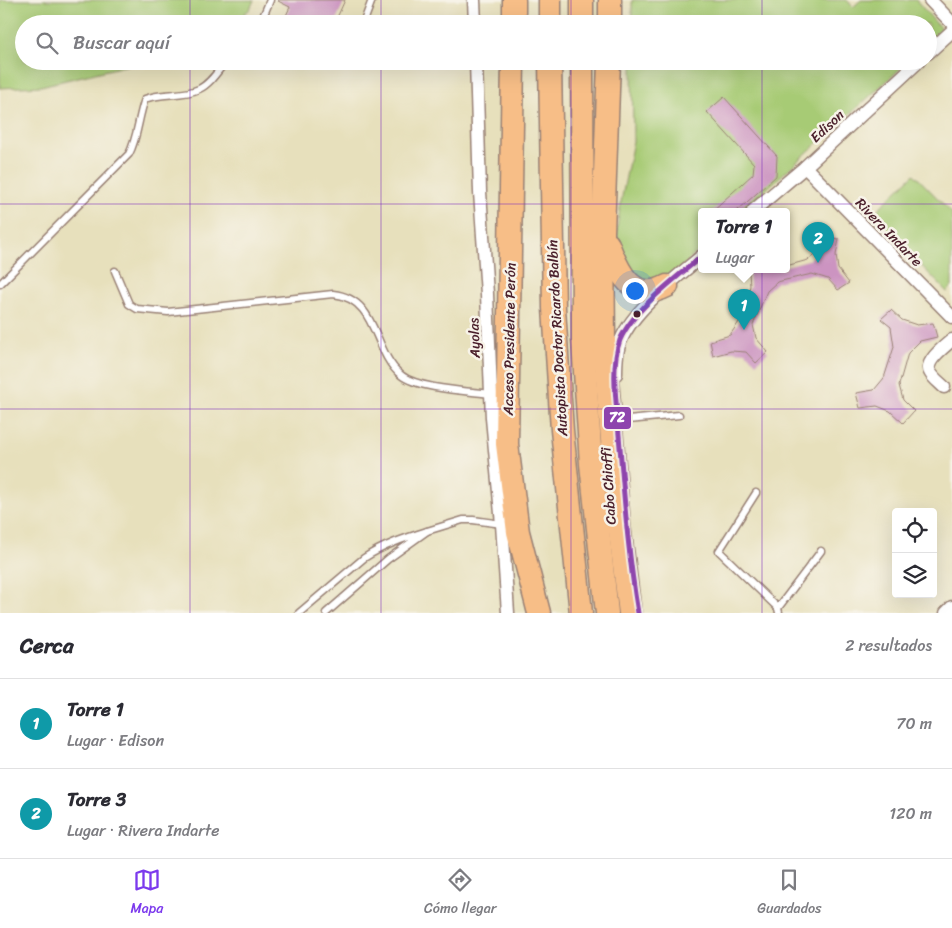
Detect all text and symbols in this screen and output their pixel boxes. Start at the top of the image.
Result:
search box [15,15,937,70]
text: Buscar aquí [73,26,170,59]
icon: search [33,29,61,57]
street label: Edison [804,103,851,149]
street label: Rivera Indarte [849,192,928,273]
popup [698,208,790,273]
text: Torre 1 [716,210,772,243]
pin: 2 [802,222,834,263]
street label: Autopista Doctor Ricardo Balbín [540,239,575,438]
text: Lugar [716,243,754,272]
street label: Acceso Presidente Perón [496,262,523,417]
your location [622,278,648,304]
pin: 1 [728,289,760,330]
unlabelled marker [632,309,642,319]
street label: Ayolas [461,317,488,360]
text: 72 [609,405,626,430]
line badge: 72 [603,406,632,430]
street label: Cabo Chioffi [593,446,624,526]
map controls [892,508,937,598]
button: locate [892,508,937,553]
button: layers [892,553,937,598]
text: Cerca [20,627,74,665]
text: 2 resultados [845,631,932,660]
text: Torre 1 [67,693,124,726]
text: 1 [33,709,39,738]
text: 70 m [896,709,932,738]
text: Lugar · Edison [67,726,164,755]
text: Torre 3 [67,783,126,816]
text: 2 [31,799,41,828]
text: 120 m [889,799,932,828]
text: Lugar · Rivera Indarte [67,816,220,845]
tab: Mapa [130,866,163,921]
tab: Cómo llegar [424,866,496,921]
tab: Guardados [757,866,822,921]

